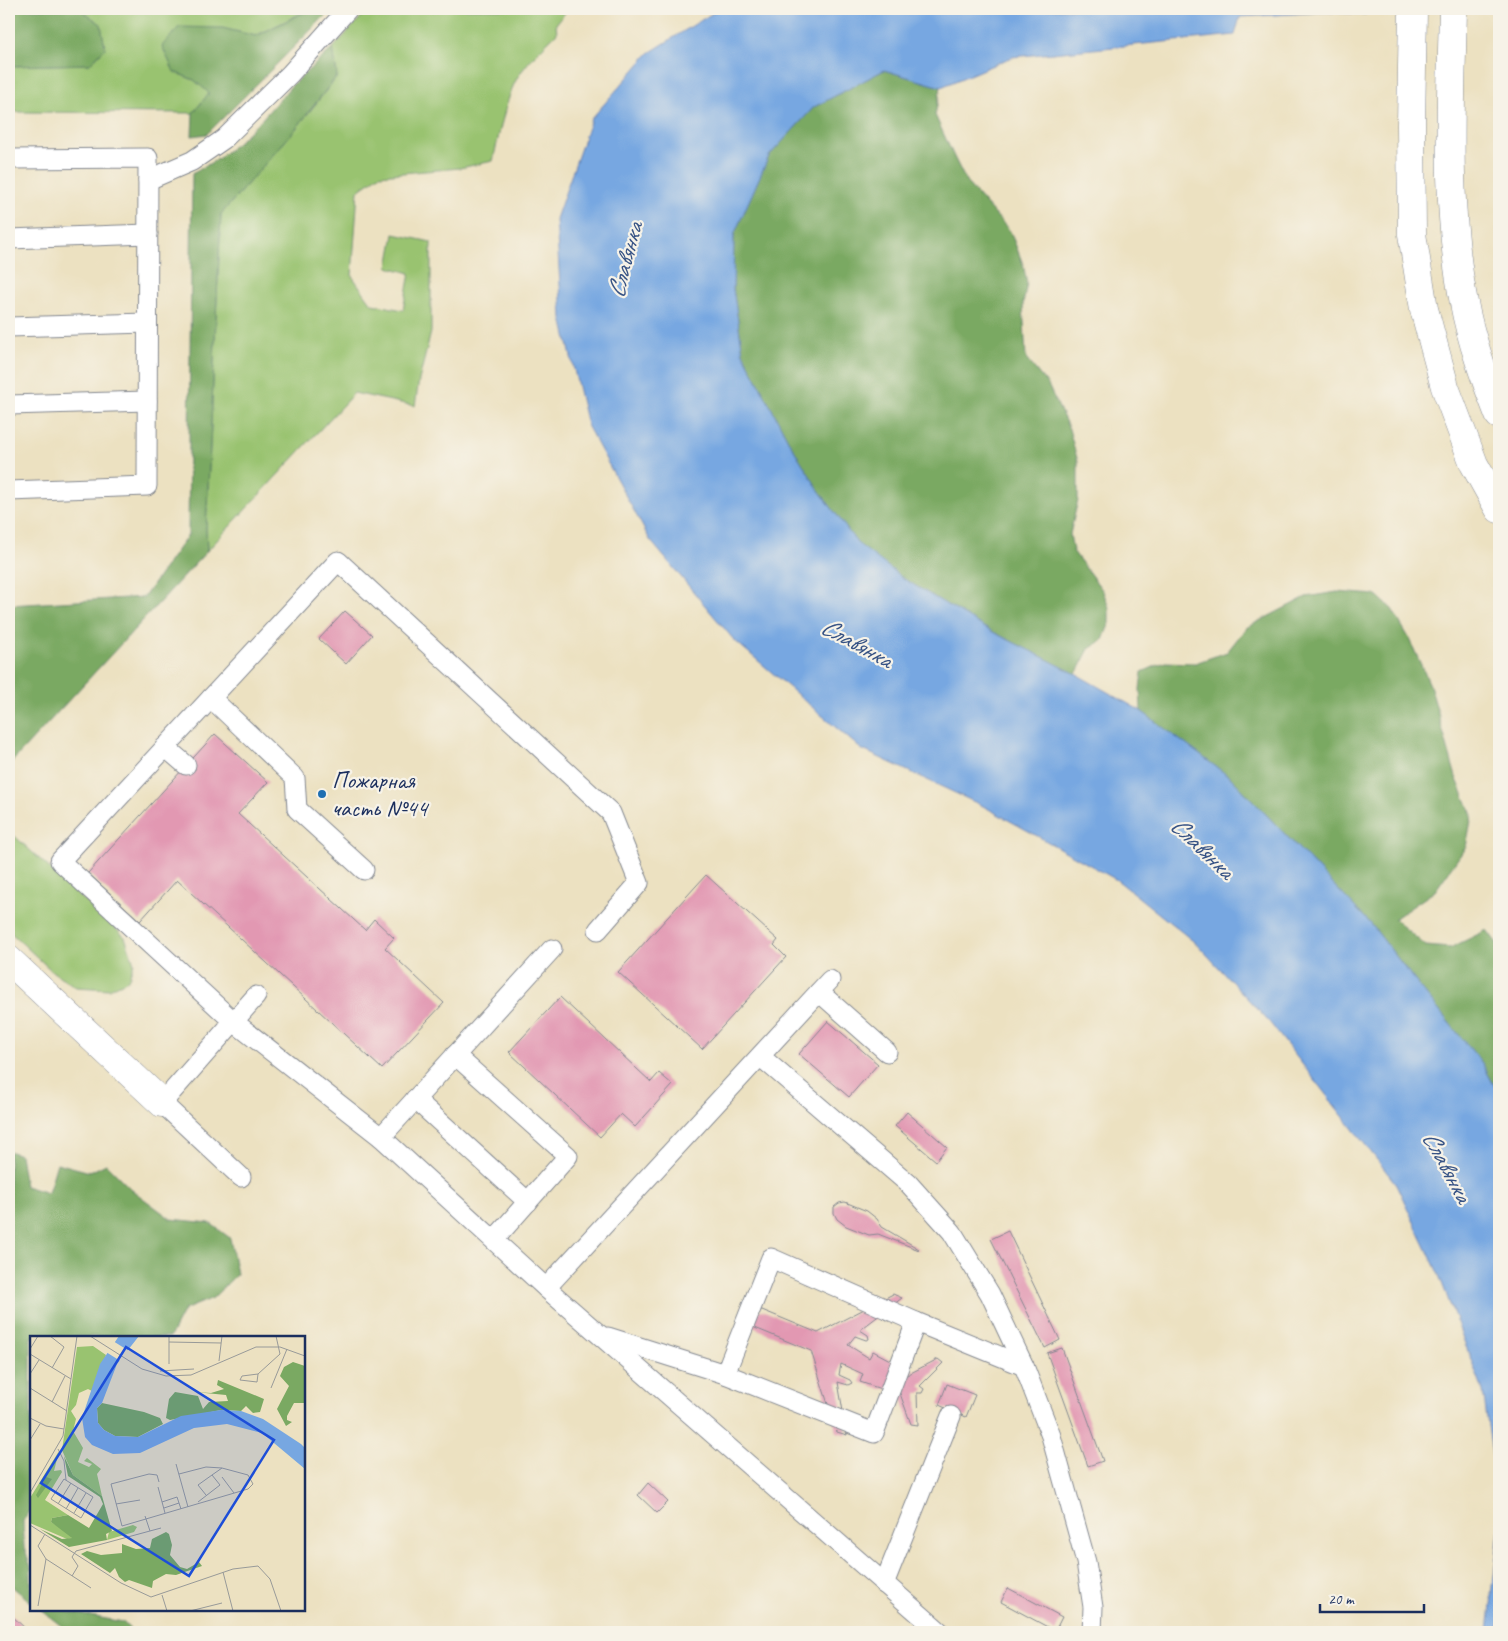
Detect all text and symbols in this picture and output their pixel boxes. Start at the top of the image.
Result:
water label: Славянка [600,216,651,301]
water label: Славянка [815,610,900,677]
place label: Пожарная часть №44 [332,765,429,823]
marker: Пожарная часть №44 [316,788,328,800]
water label: Славянка [1164,810,1243,888]
water label: Славянка [1415,1125,1481,1210]
inset map [30,1336,305,1611]
scale bar [1320,1581,1424,1613]
text: 20 m [1328,1590,1355,1609]

